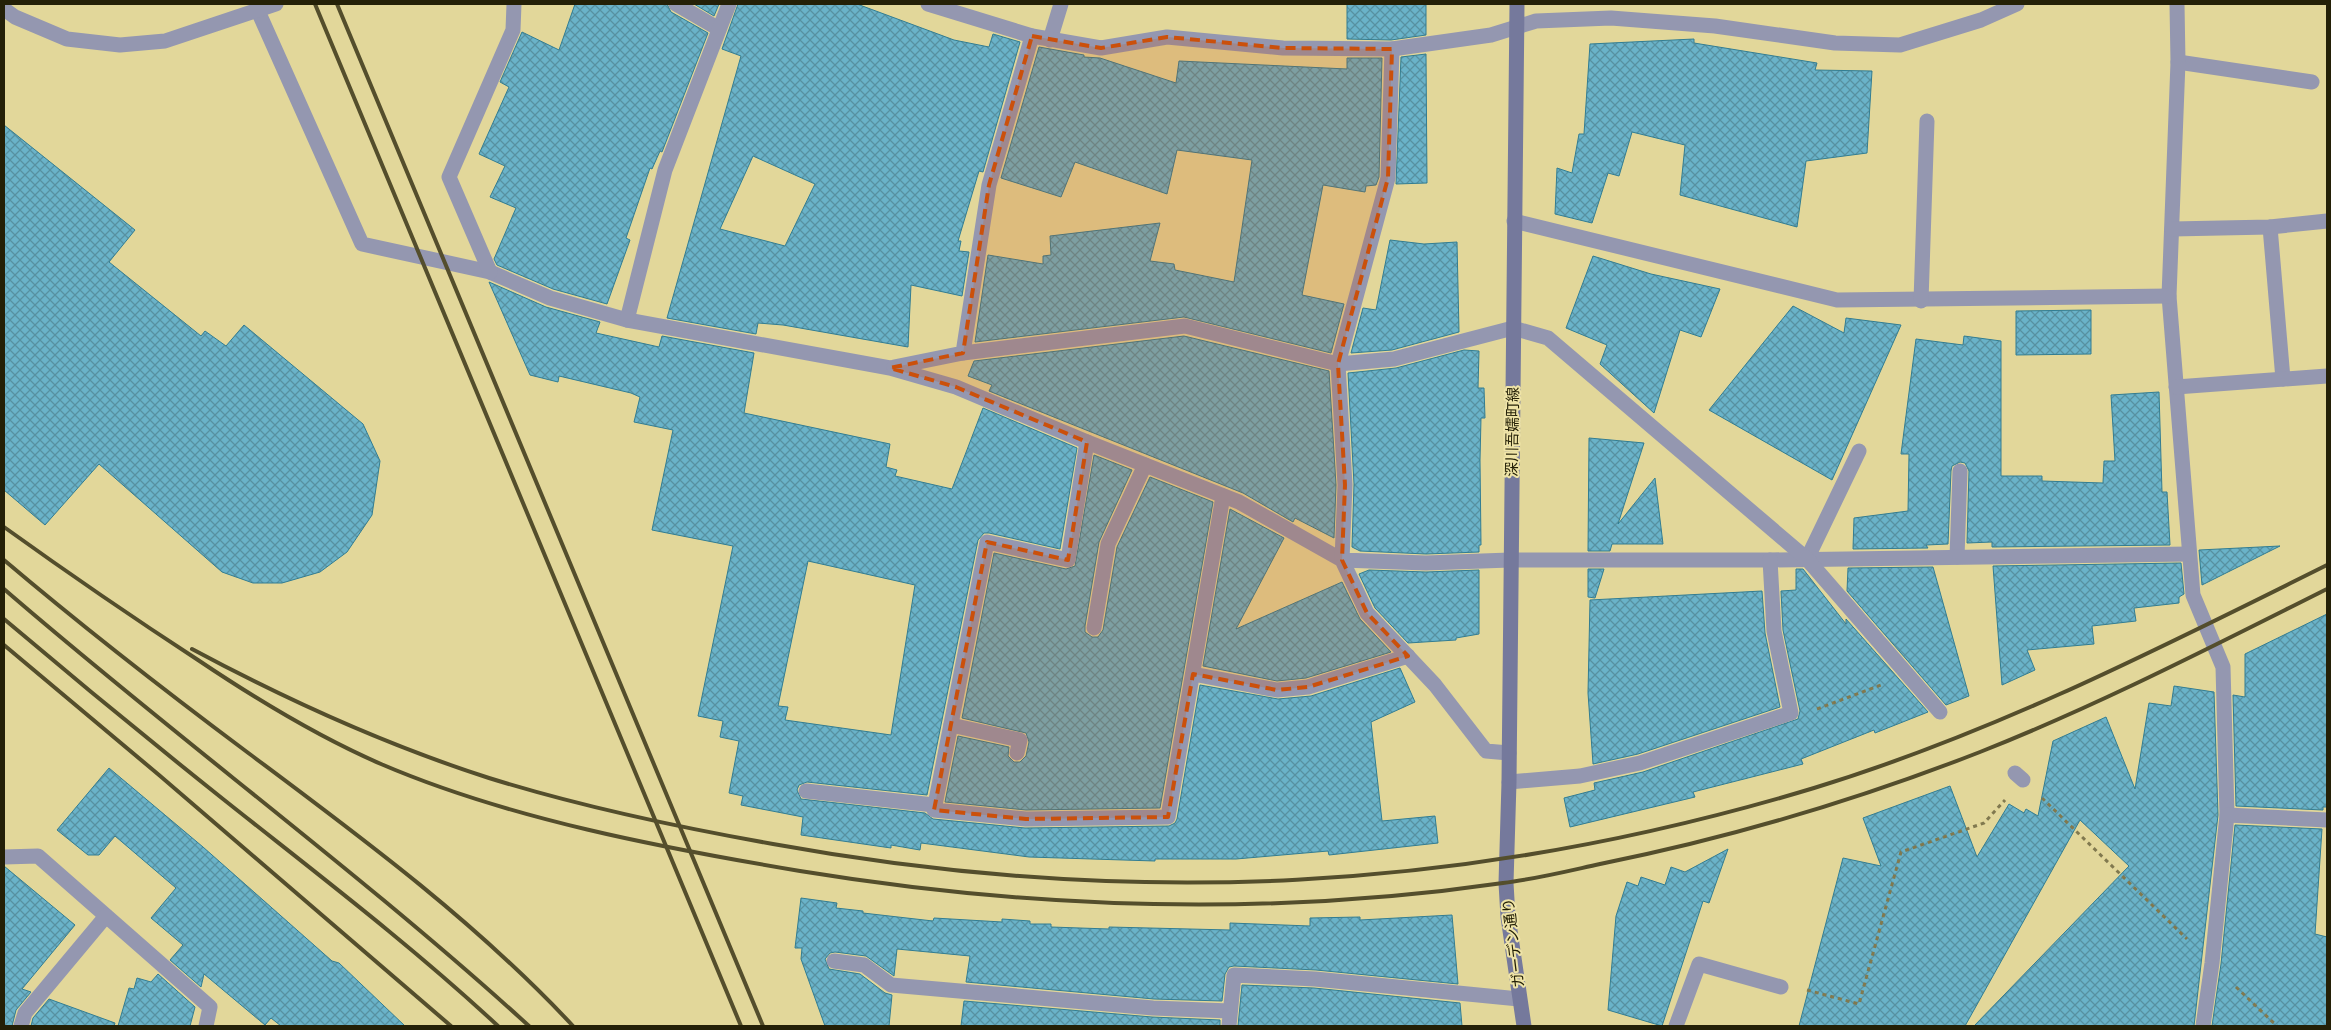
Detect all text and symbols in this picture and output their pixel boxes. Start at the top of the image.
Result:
street label: 深川吾嬬町線 [1502,387,1522,477]
street label: ガーデン通り [1498,897,1528,989]

